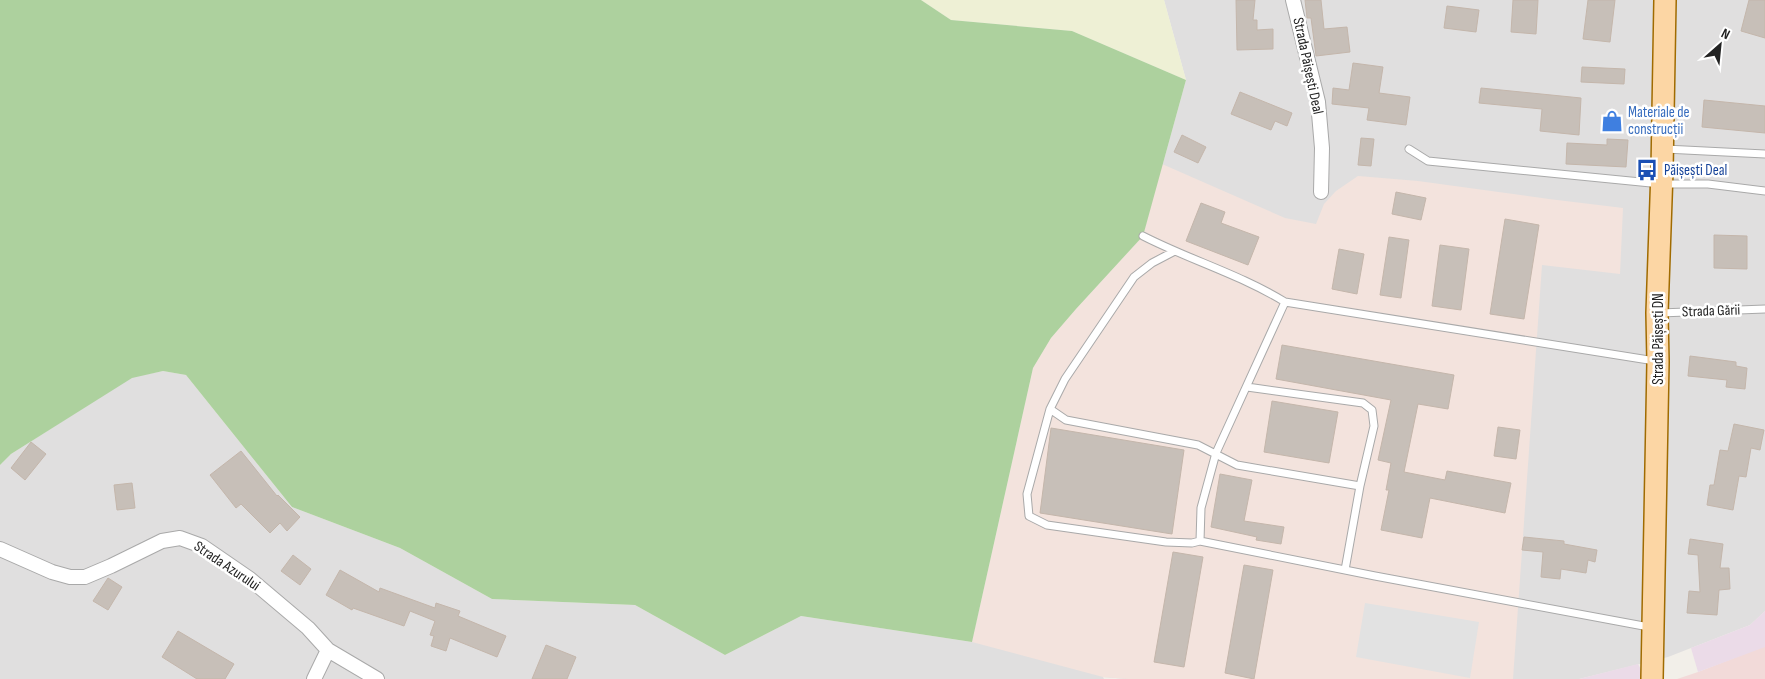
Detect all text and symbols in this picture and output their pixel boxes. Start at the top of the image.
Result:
street label: Strada Păișești Deal [1288,16,1328,116]
north arrow [1695,20,1745,70]
text: N [1718,25,1733,43]
place label: Materiale de construcții [1628,103,1690,139]
shop icon: Materiale de construcții [1599,108,1625,134]
bus stop icon: Păișești Deal [1634,157,1660,183]
place label: Păișești Deal [1664,161,1727,180]
street label: Strada Păișești DN [1649,293,1668,385]
street label: Strada Gării [1682,300,1741,322]
street label: Strada Azurului [190,537,264,595]

